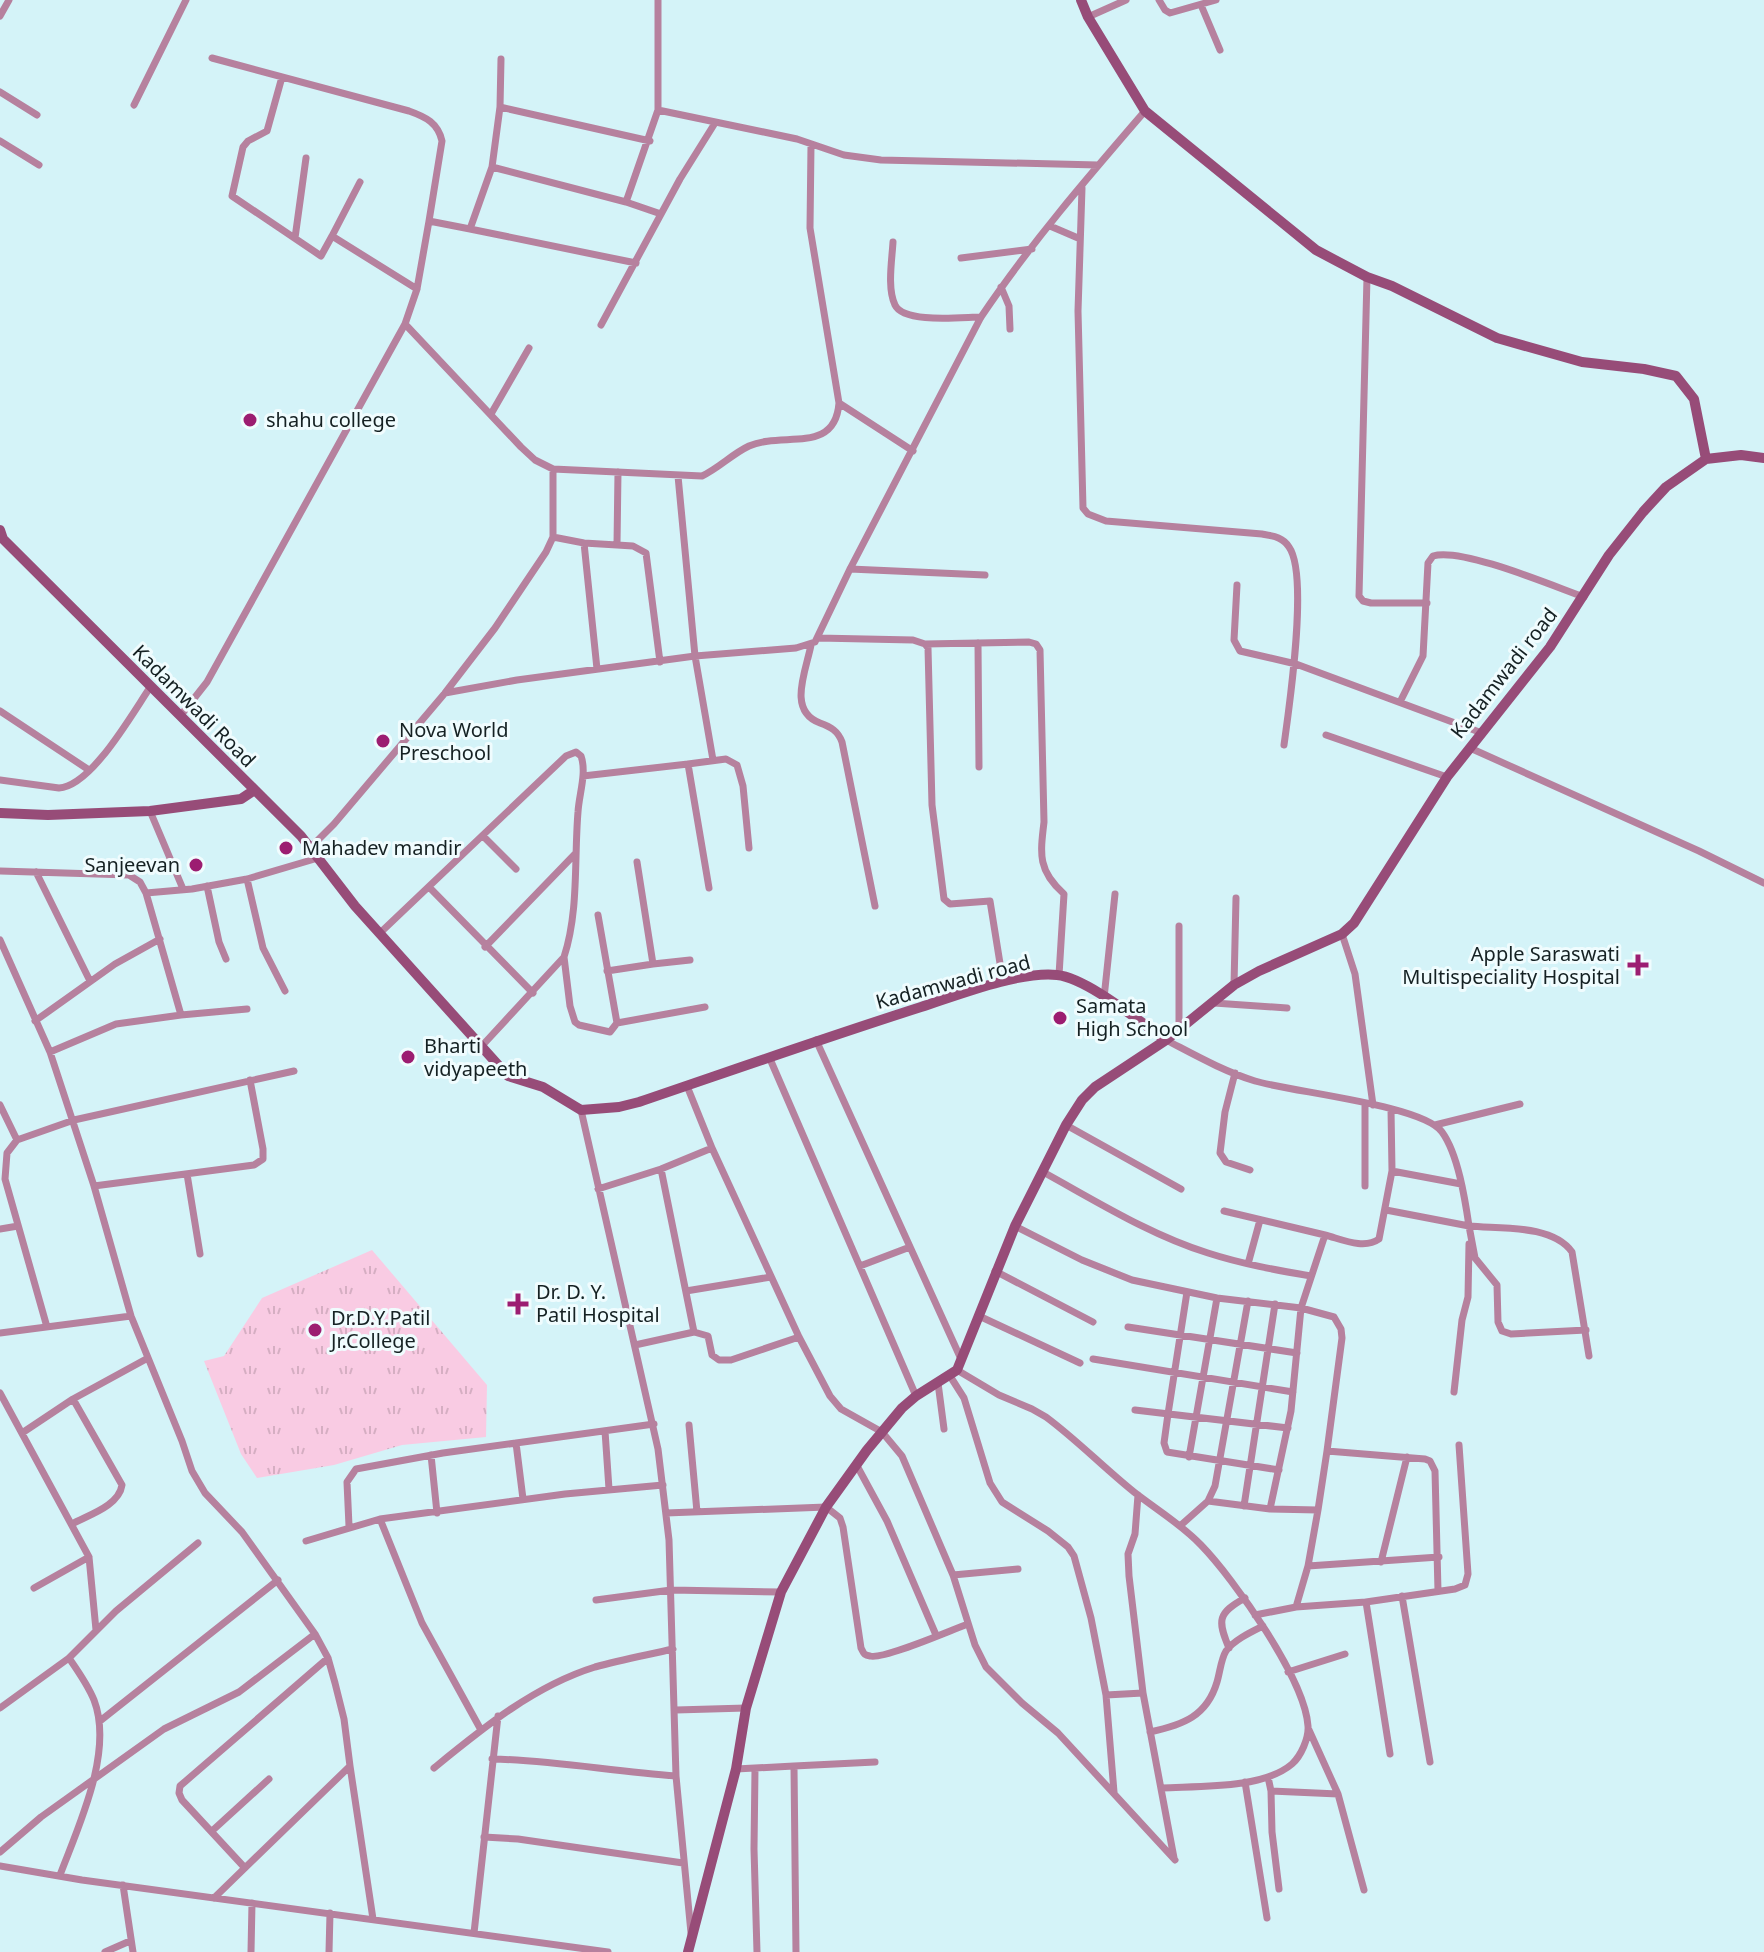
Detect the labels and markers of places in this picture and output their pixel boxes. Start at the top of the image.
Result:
place label: shahu college [266,406,396,433]
marker: shahu college [241,411,259,429]
place label: Nova World Preschool [399,716,509,766]
marker: Nova World Preschool [374,732,392,750]
place label: Mahadev mandir [302,834,461,861]
marker: Mahadev mandir [277,839,295,857]
place label: Sanjeevan [84,851,180,878]
marker: Sanjeevan [187,856,205,874]
place label: Apple Saraswati Multispeciality Hospital [1402,940,1620,990]
marker: Apple Saraswati Multispeciality Hospital [1627,954,1649,976]
place label: Samata High School [1076,992,1188,1042]
marker: Samata High School [1051,1009,1069,1027]
place label: Bharti vidyapeeth [424,1032,527,1082]
marker: Bharti vidyapeeth [399,1048,417,1066]
place label: Dr. D. Y. Patil Hospital [536,1278,660,1328]
marker: Dr. D. Y. Patil Hospital [507,1293,529,1315]
place label: Dr.D.Y.Patil Jr.College [329,1304,430,1354]
marker: Dr.D.Y.Patil Jr.College [306,1321,324,1339]

